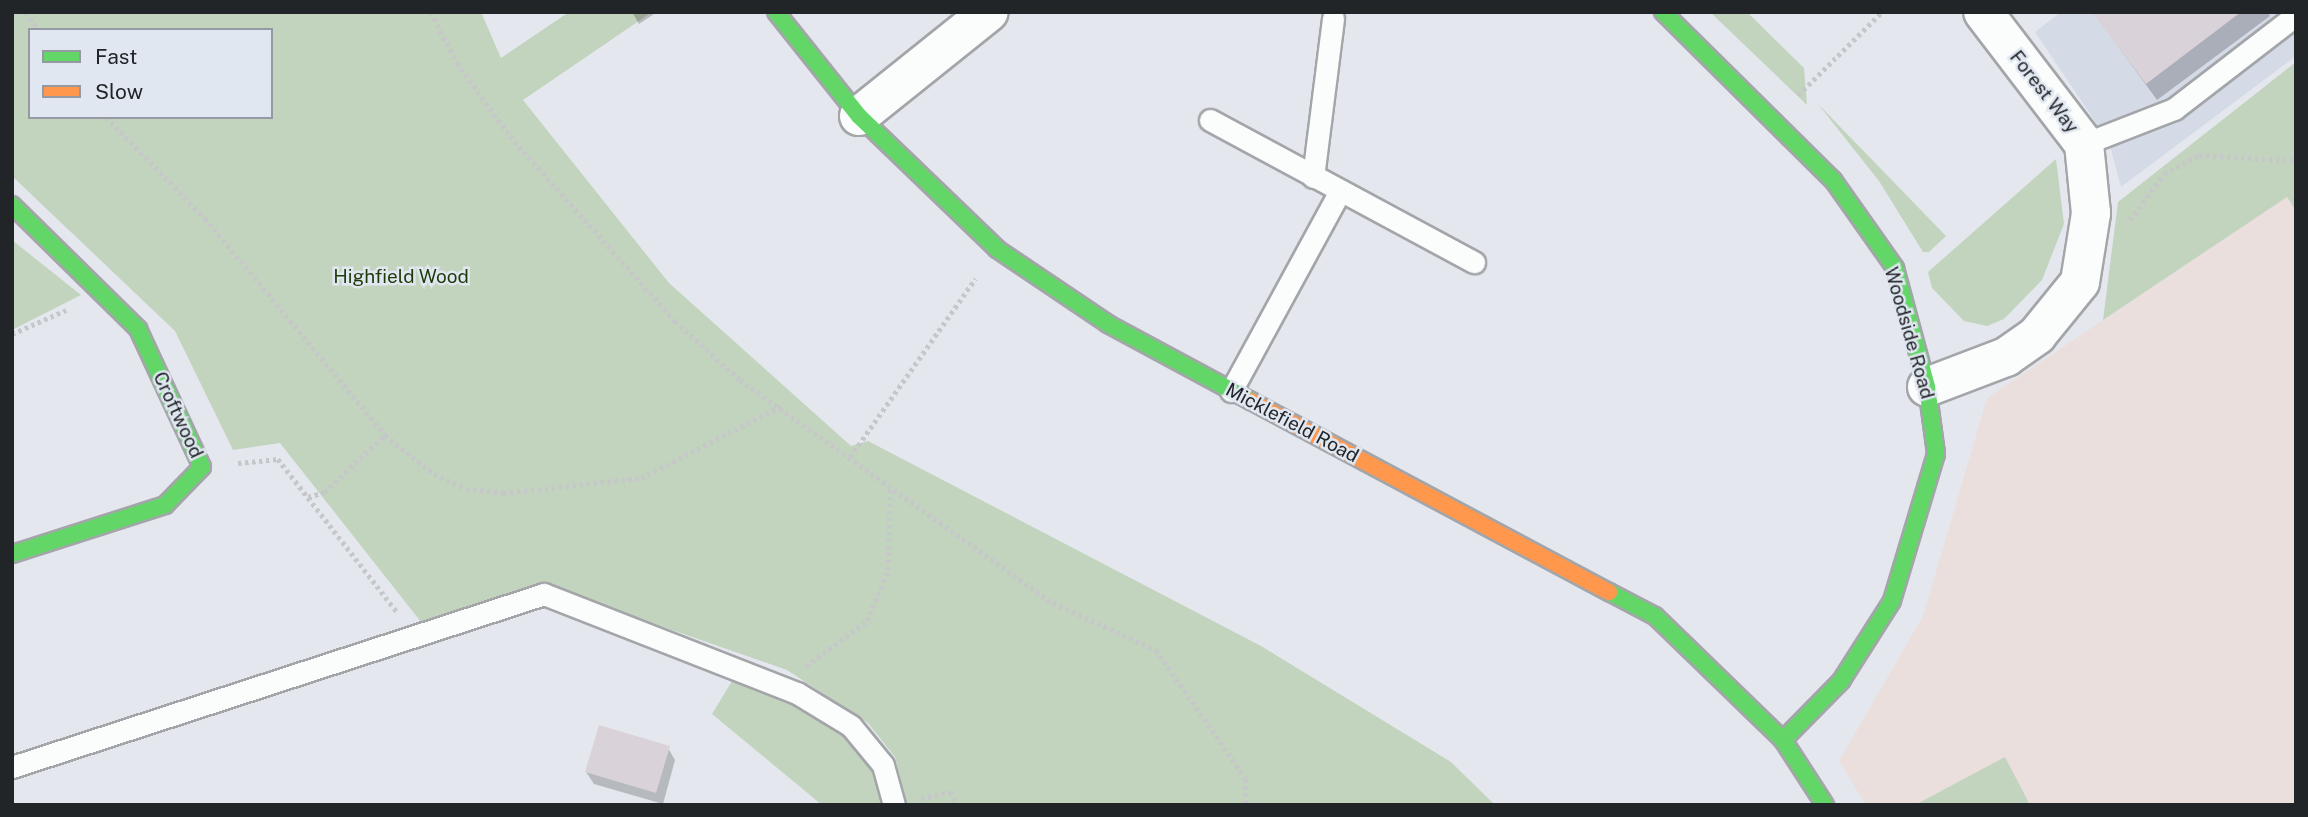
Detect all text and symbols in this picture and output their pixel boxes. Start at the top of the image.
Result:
legend [28,28,273,119]
text: Fast [95,44,137,69]
street label: Forest Way [2005,46,2083,138]
text: Slow [95,79,143,104]
street label: Woodside Road [1879,264,1939,402]
park label: Highfield Wood [333,266,469,288]
street label: Croftwood [148,368,208,462]
street label: Micklefield Road [1222,378,1362,468]

